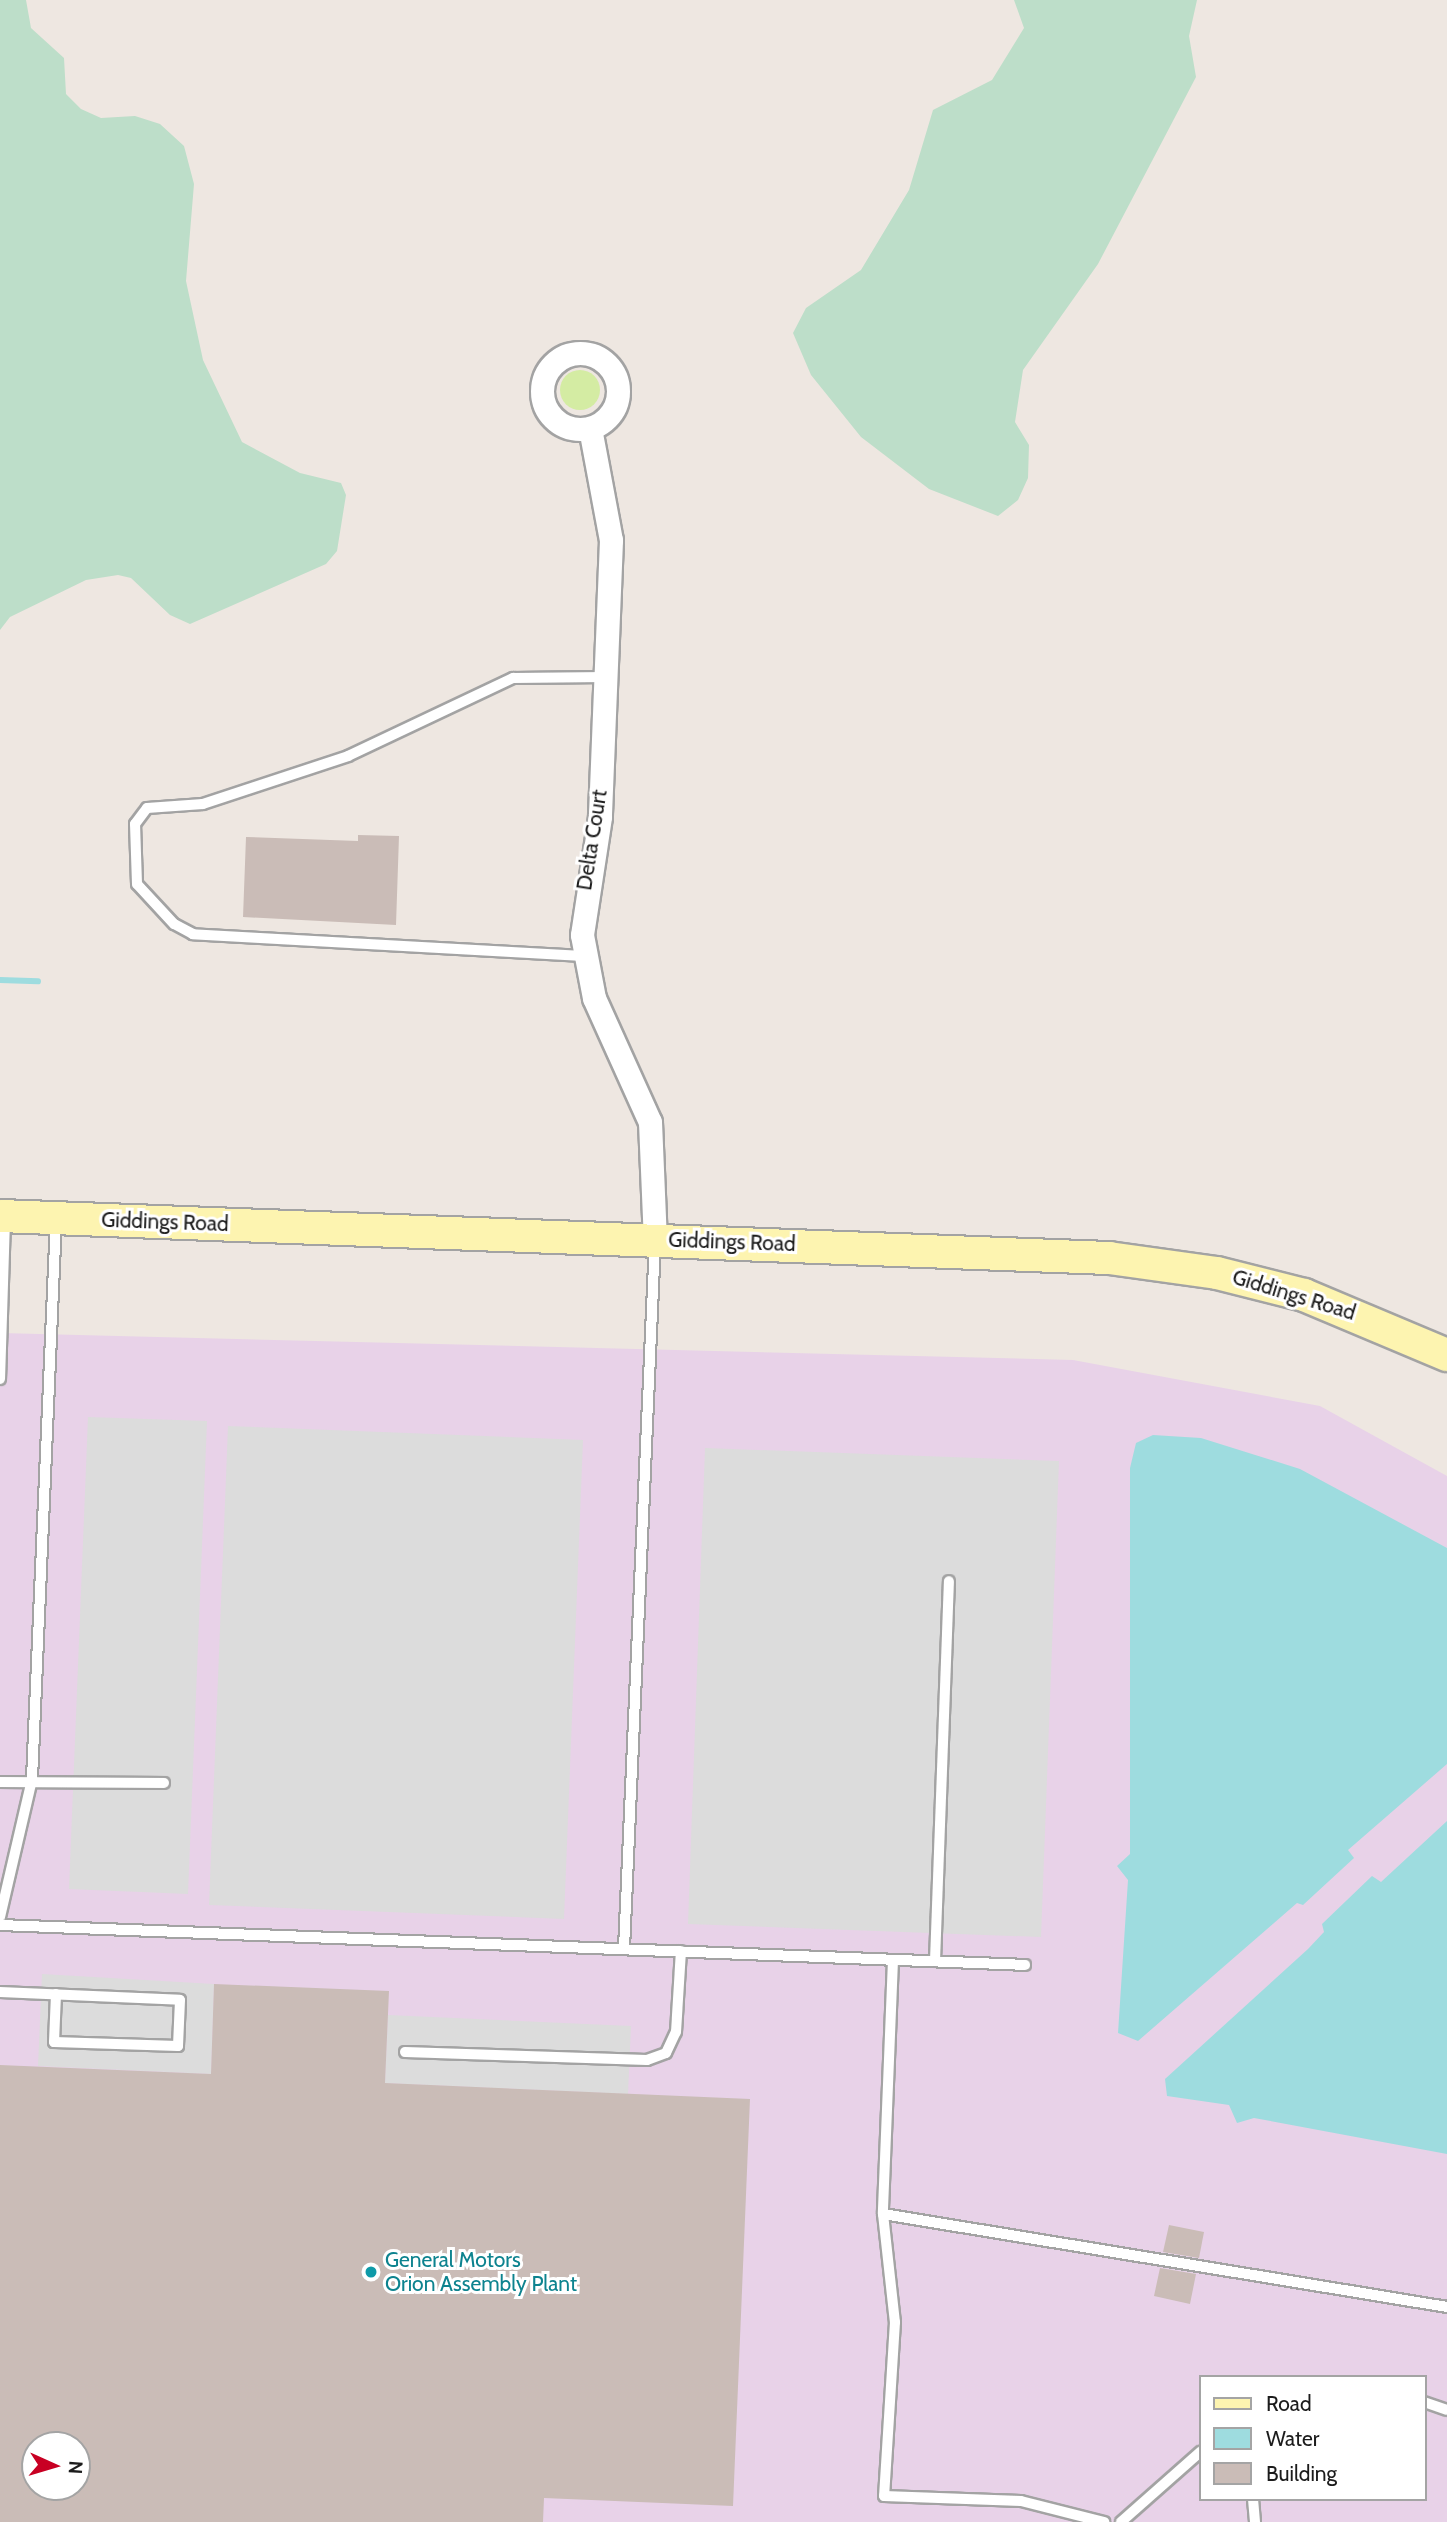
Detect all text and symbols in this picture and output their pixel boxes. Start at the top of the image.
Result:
street label: Delta Court [572,788,612,892]
street label: Giddings Road [101,1207,229,1237]
street label: Giddings Road [668,1227,796,1257]
street label: Giddings Road [1229,1264,1359,1326]
place label: General Motors Orion Assembly Plant [385,2247,577,2297]
marker: General Motors Orion Assembly Plant [363,2264,379,2280]
legend [1198,2375,1426,2501]
text: Road [1266,2391,1312,2416]
text: Water [1266,2426,1319,2451]
north arrow [21,2431,91,2501]
text: N [64,2460,87,2475]
text: Building [1266,2461,1337,2486]

